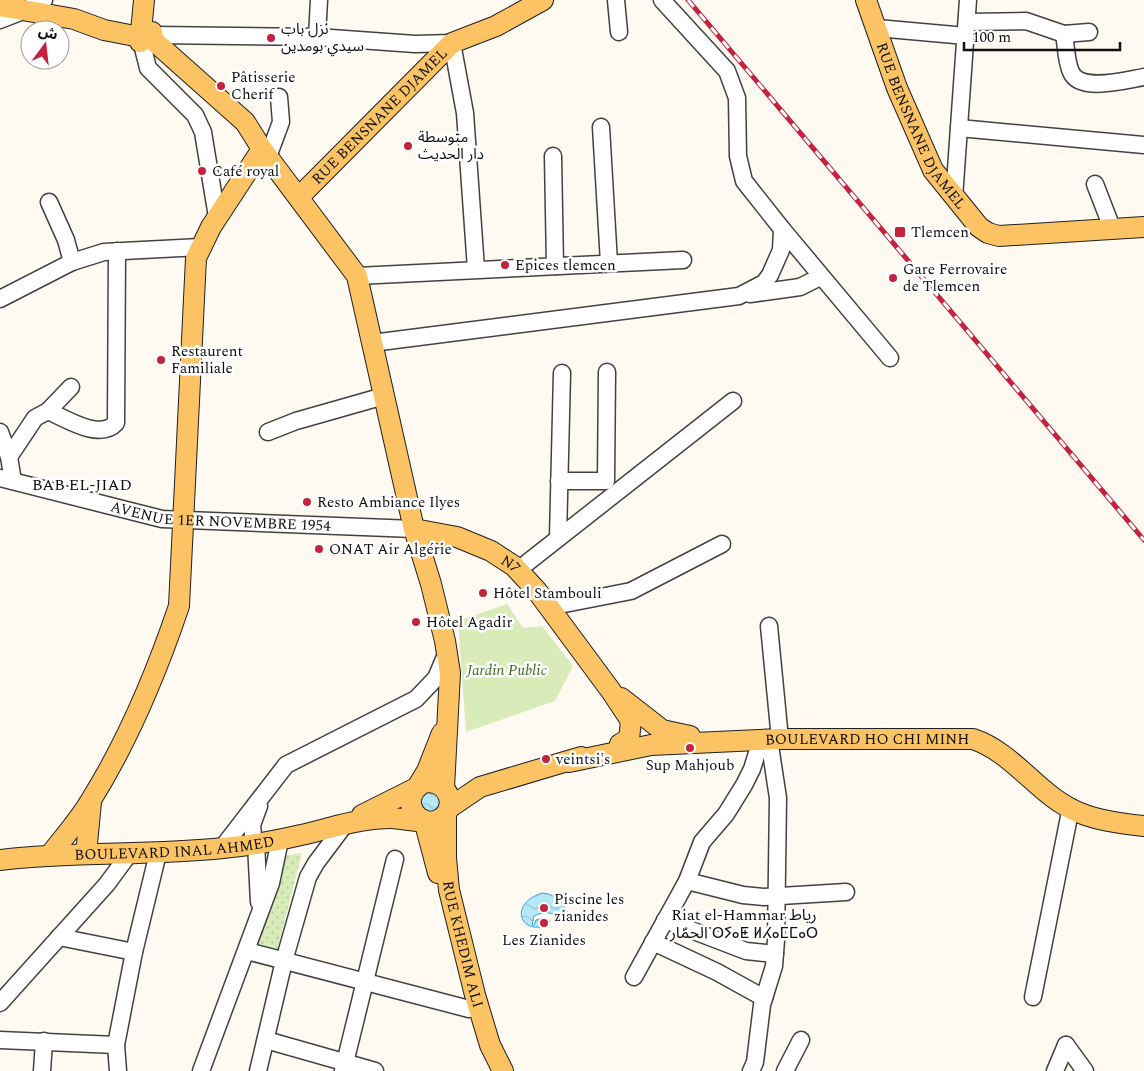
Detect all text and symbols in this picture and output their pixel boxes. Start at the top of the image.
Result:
place label: نزل باب سيدي بومدين [281,18,364,58]
north arrow [20,20,70,70]
text: ش [36,20,60,46]
scale bar [964,20,1120,52]
text: 100 m [972,26,1011,49]
marker: نزل باب سيدي بومدين [265,32,277,44]
street label: RUE BENSNANE DJAMEL [870,39,972,214]
street label: RUE BENSNANE DJAMEL [306,42,453,190]
place label: Pâtisserie Cherif [231,66,296,106]
marker: Pâtisserie Cherif [215,80,227,92]
place label: متوسطة دار الحديث [418,126,484,166]
marker: متوسطة دار الحديث [402,140,414,152]
place label: Café royal [212,160,279,183]
marker: Café royal [196,165,208,177]
place label: Tlemcen [911,221,969,244]
marker: Tlemcen [893,225,907,239]
place label: Epices tlemcen [515,254,616,277]
place label: Gare Ferrovaire de Tlemcen [903,258,1007,298]
marker: Epices tlemcen [499,259,511,271]
marker: Gare Ferrovaire de Tlemcen [887,272,899,284]
place label: Restaurent Familiale [171,340,243,380]
marker: Restaurent Familiale [155,354,167,366]
district label: BAB EL-JIAD [32,473,132,497]
place label: Resto Ambiance Ilyes [317,491,460,514]
street label: AVENUE 1ER NOVEMBRE 1954 [108,495,332,537]
marker: Resto Ambiance Ilyes [301,496,313,508]
place label: ONAT Air Algérie [329,538,452,561]
marker: ONAT Air Algérie [313,543,325,555]
street label: N7 [496,549,526,578]
place label: Hôtel Stambouli [493,582,602,605]
marker: Hôtel Stambouli [477,587,489,599]
place label: Hôtel Agadir [426,611,512,634]
marker: Hôtel Agadir [410,616,422,628]
park label: Jardin Public [466,659,548,682]
street label: BOULEVARD HO CHI MINH [764,728,969,751]
marker: Sup Mahjoub [684,742,696,754]
place label: veintsi's [555,748,611,771]
marker: veintsi's [540,753,552,765]
place label: Sup Mahjoub [646,754,734,777]
street label: BOULEVARD INAL AHMED [74,829,276,866]
street label: RUE KHEDIM ALI [437,880,490,1011]
place label: Piscine les zianides [554,888,625,928]
marker: Piscine les zianides [538,902,550,914]
district label: Riat el-Hammar رياط الحمّار ⵔⵢⴰⵟ ⵍⵃⴰⵎⵎⴰⵔ [669,903,818,945]
marker: Les Zianides [538,917,550,929]
place label: Les Zianides [502,929,586,952]

